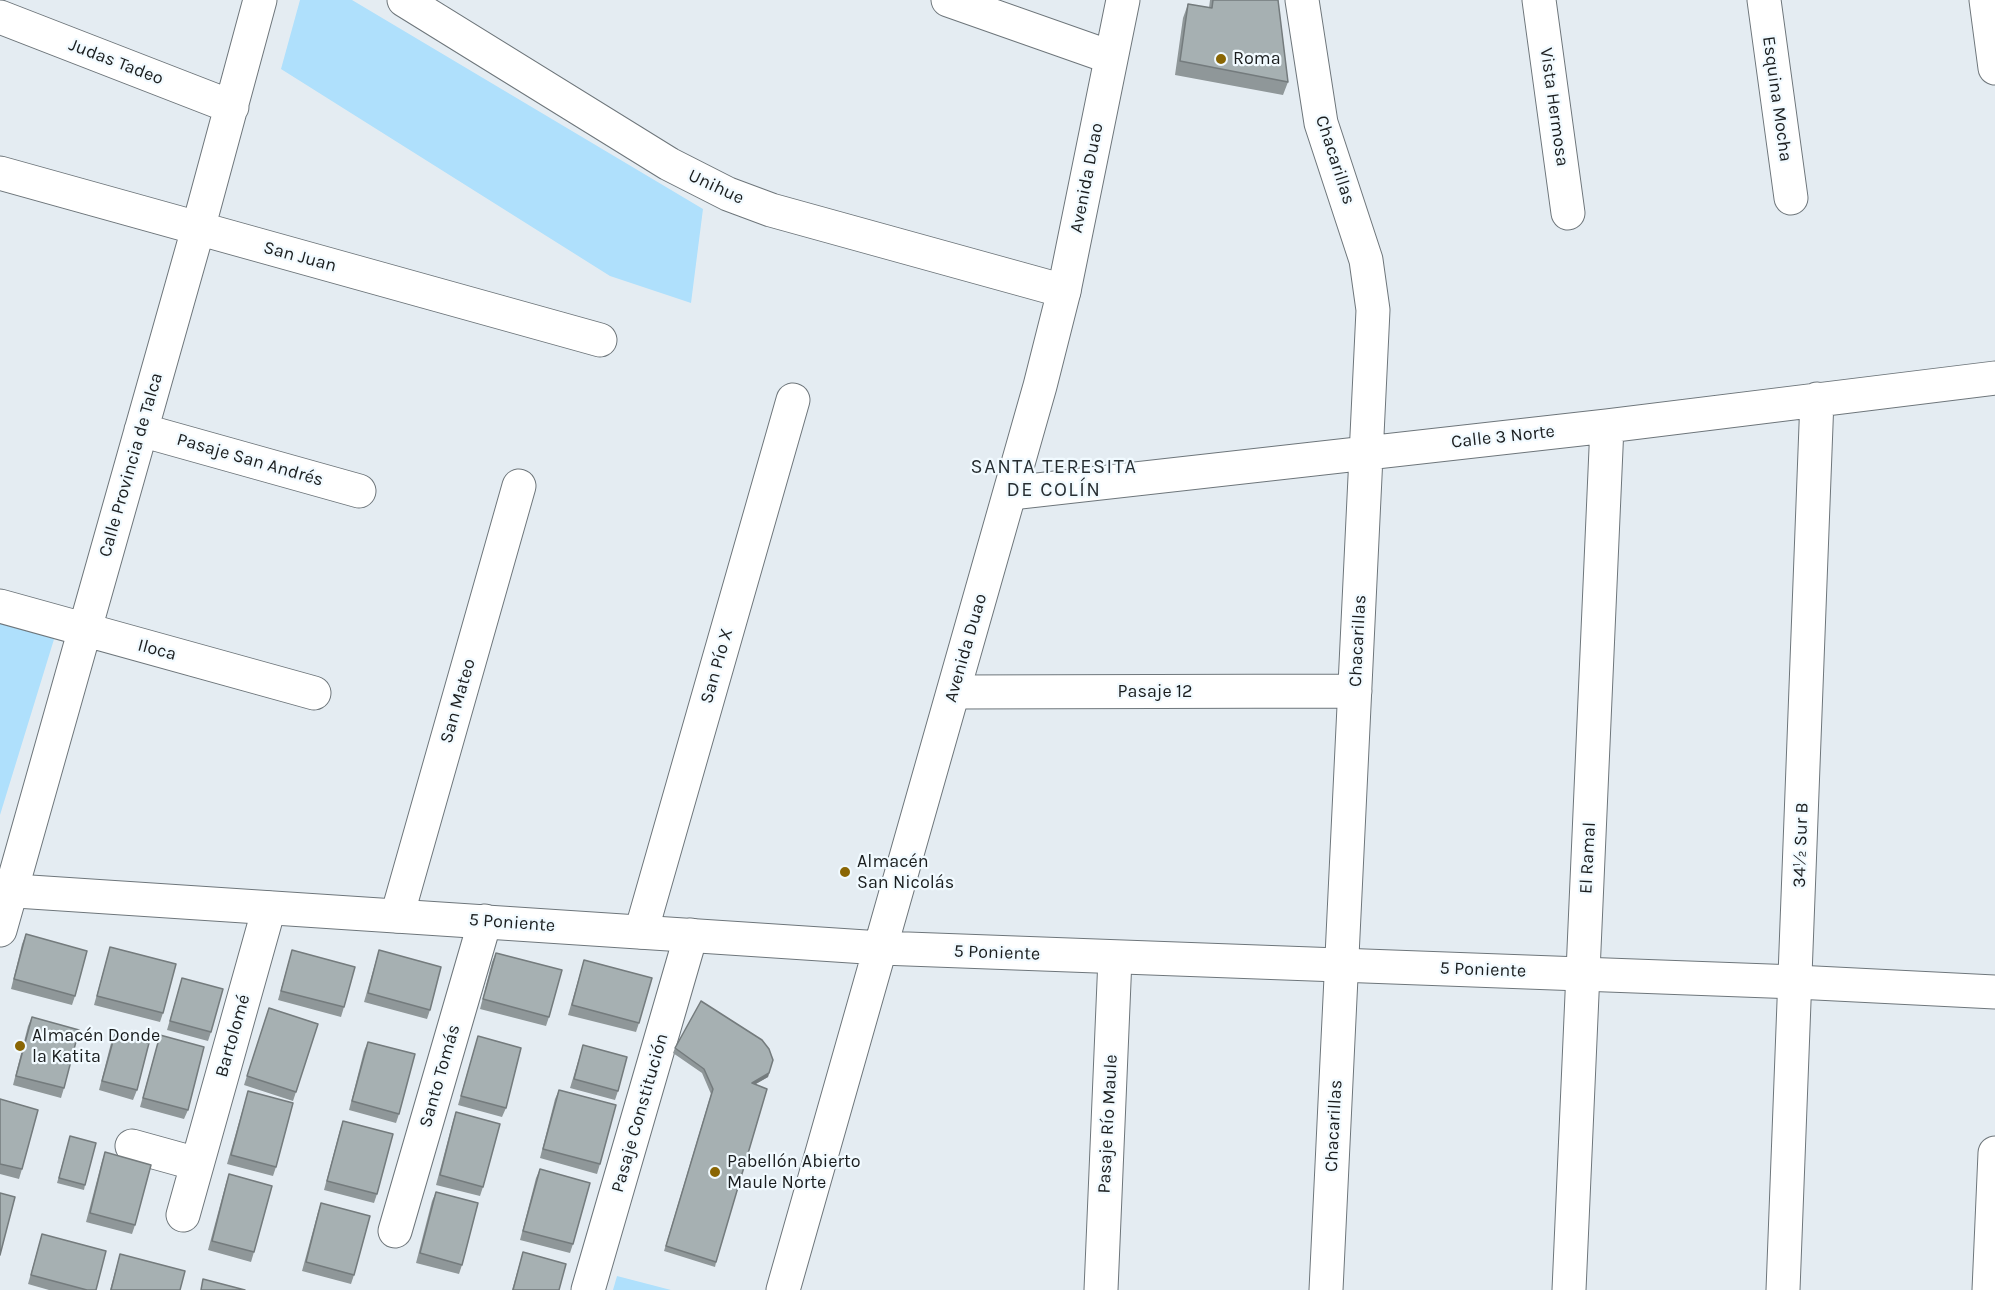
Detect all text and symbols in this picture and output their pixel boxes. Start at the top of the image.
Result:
street label: Judas Tadeo [66,34,166,90]
street label: Esquina Mocha [1757,35,1797,163]
street label: Vista Hermosa [1535,46,1573,168]
place label: Roma [1233,48,1281,70]
marker: Roma [1214,52,1228,66]
street label: Chacarillas [1310,113,1360,207]
street label: Avenida Duao [1066,121,1108,235]
street label: Unihue [685,165,747,209]
street label: San Juan [261,237,339,277]
street label: Calle Provincia de Talca [94,370,168,560]
street label: Calle 3 Norte [1450,421,1556,453]
street label: Pasaje San Andrés [174,429,326,491]
district label: SANTA TERESITA DE COLÍN [971,455,1137,502]
street label: Avenida Duao [940,591,992,705]
street label: Chacarillas [1345,594,1371,688]
street label: San Pío X [696,626,738,706]
street label: Iloca [135,635,179,665]
street label: San Mateo [436,656,480,746]
street label: Pasaje 12 [1118,681,1192,703]
street label: 34½ Sur B [1789,802,1813,888]
street label: El Ramal [1575,821,1601,895]
place label: Almacén San Nicolás [857,851,954,894]
marker: Almacén San Nicolás [838,865,852,879]
street label: 5 Poniente [468,909,556,937]
street label: 5 Poniente [953,941,1041,965]
street label: 5 Poniente [1439,958,1527,982]
street label: Bartolomé [211,992,255,1080]
street label: Santo Tomás [415,1022,465,1130]
place label: Almacén Donde la Katita [32,1025,160,1068]
street label: Pasaje Constitución [607,1031,673,1195]
marker: Almacén Donde la Katita [13,1039,27,1053]
street label: Pasaje Río Maule [1094,1054,1122,1194]
street label: Chacarillas [1321,1079,1347,1173]
place label: Pabellón Abierto Maule Norte [727,1151,861,1194]
marker: Pabellón Abierto Maule Norte [708,1165,722,1179]

